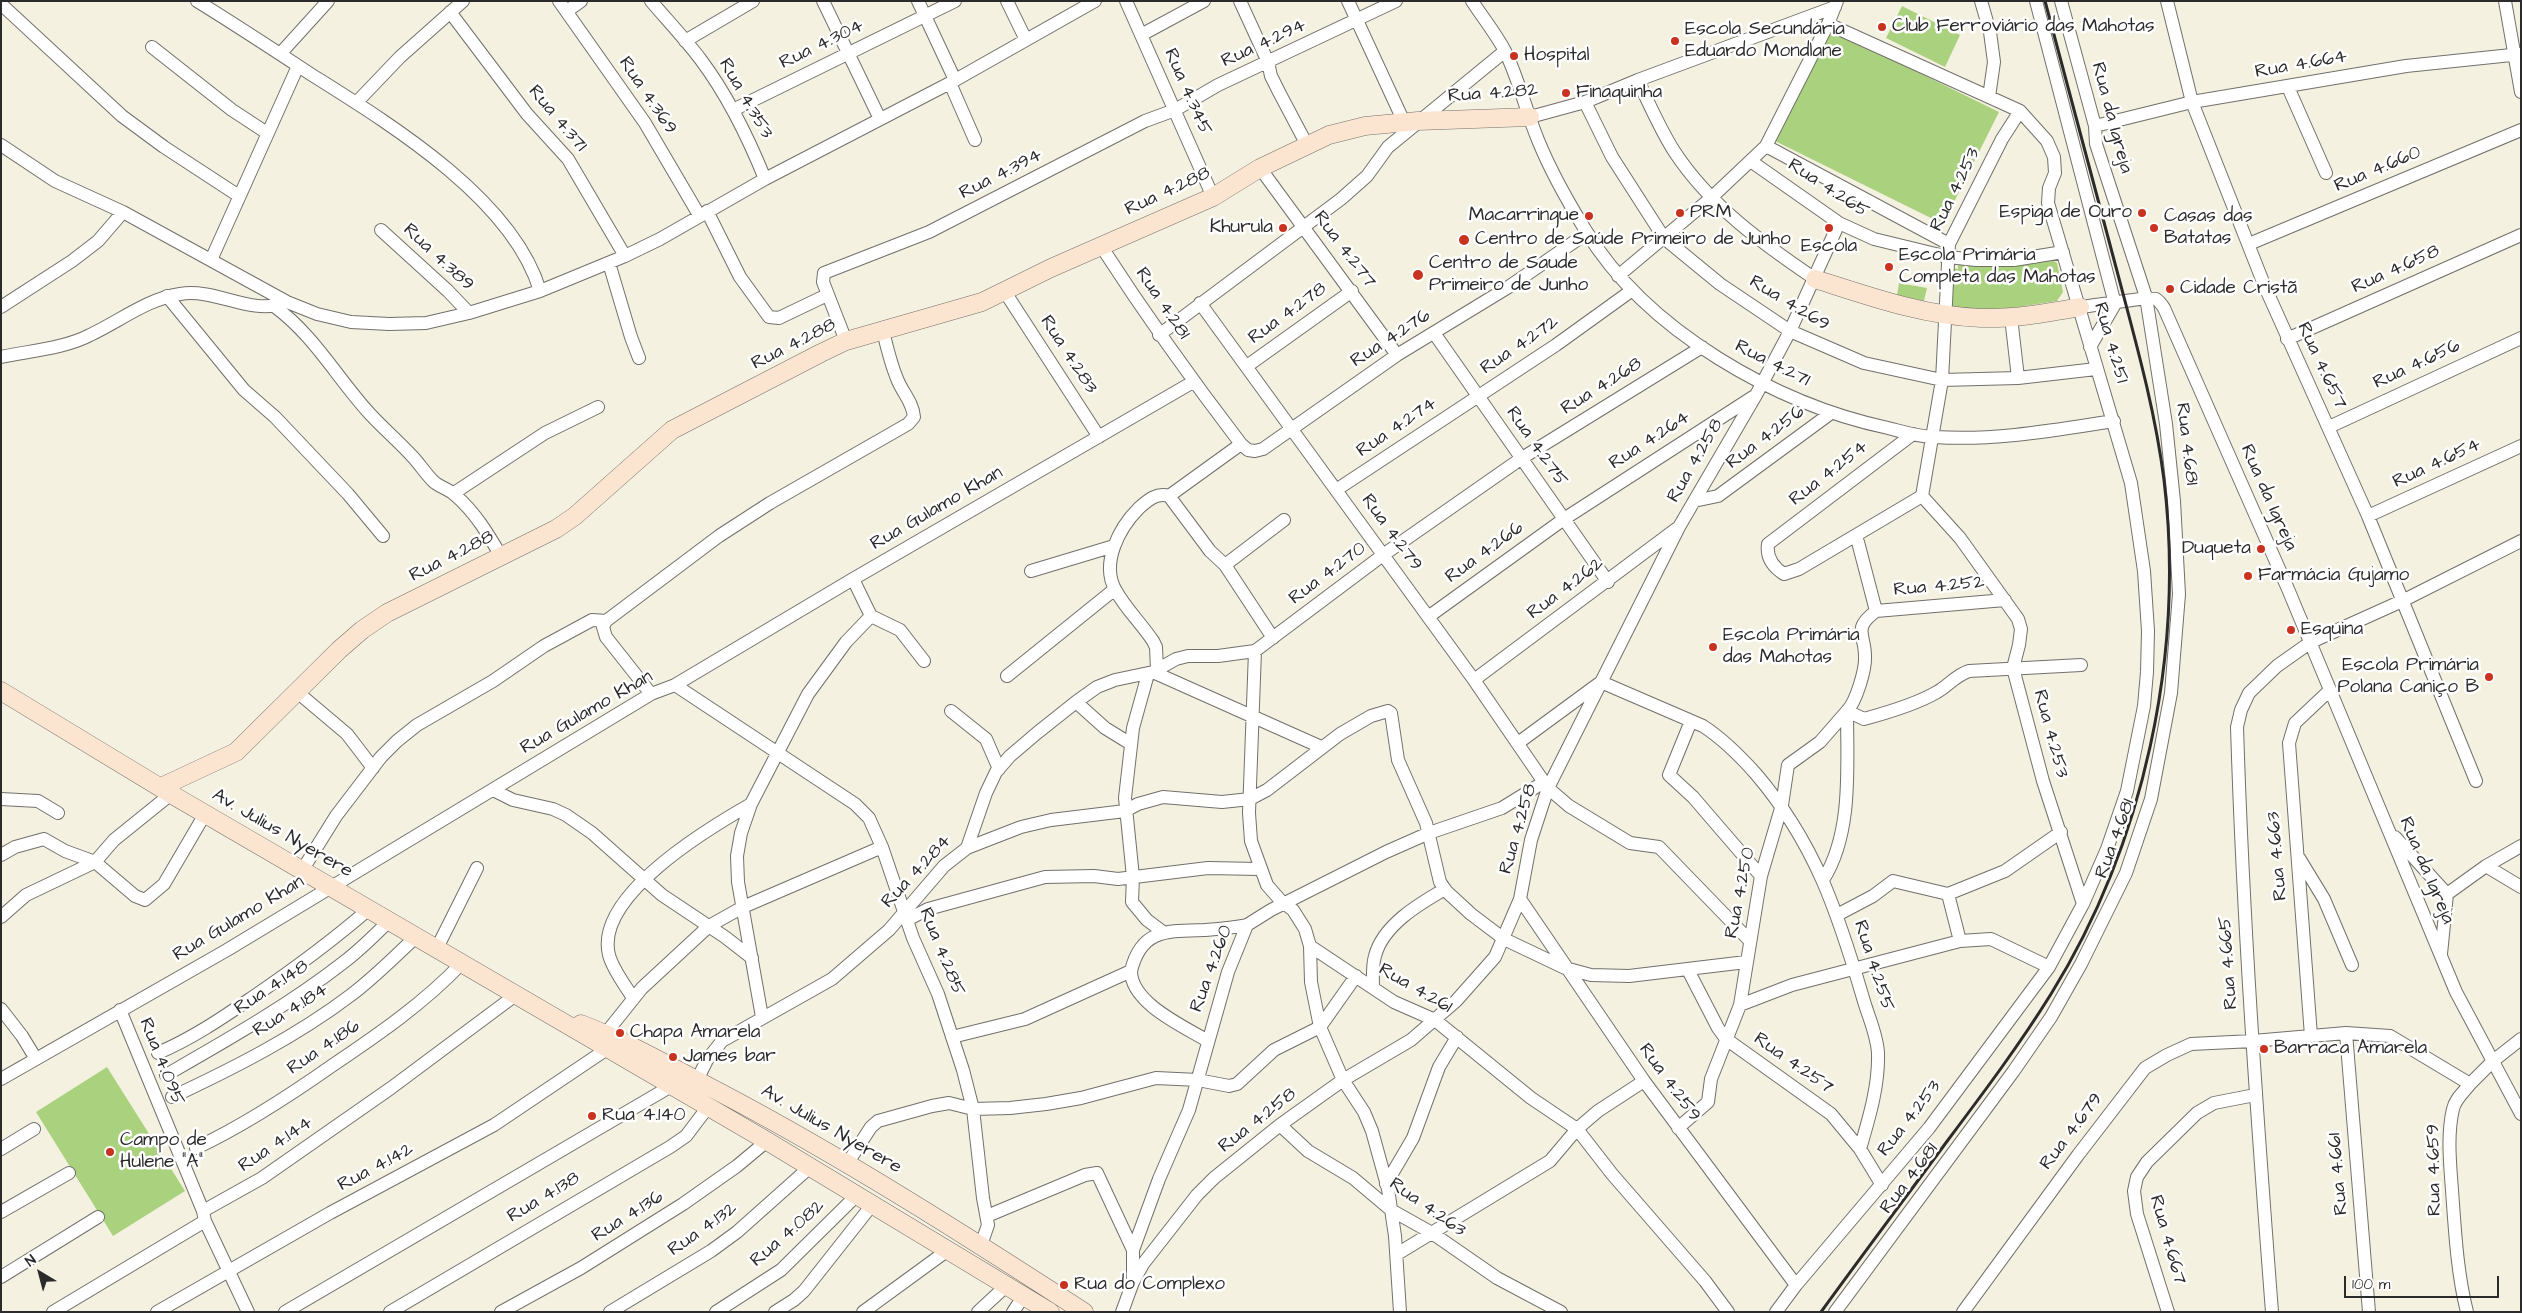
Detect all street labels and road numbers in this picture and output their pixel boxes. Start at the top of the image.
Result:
street label: Rua 4.304 [776,15,868,75]
street label: Rua 4.294 [1218,15,1310,73]
street label: Rua 4.345 [1158,45,1216,139]
street label: Rua 4.664 [2253,46,2349,84]
street label: Rua 4.369 [613,53,681,139]
street label: Rua 4.353 [713,55,777,143]
street label: Rua da Igreja [2085,60,2137,176]
street label: Rua 4.282 [1447,79,1539,109]
street label: Rua 4.371 [523,81,591,157]
street label: Rua 4.660 [2331,142,2425,198]
street label: Rua 4.394 [956,145,1046,205]
street label: Rua 4.253 [1926,145,1986,235]
street label: Rua 4.265 [1783,154,1873,224]
street label: Rua 4.288 [1122,162,1214,222]
street label: Rua 4.277 [1308,207,1380,293]
street label: Rua 4.389 [398,219,478,297]
street label: Rua 4.658 [2349,241,2443,299]
street label: Rua 4.281 [1130,264,1194,344]
street label: Rua 4.269 [1745,271,1833,337]
street label: Rua 4.278 [1245,278,1331,350]
street label: Rua 4.251 [2088,300,2132,386]
street label: Rua 4.276 [1347,305,1435,373]
street label: Rua 4.283 [1034,311,1102,399]
street label: Rua 4.272 [1477,312,1563,380]
street label: Rua 4.288 [748,314,840,376]
street label: Rua 4.657 [2291,319,2351,413]
street label: Rua 4.271 [1731,335,1813,393]
street label: Rua 4.656 [2370,335,2464,395]
street label: Rua 4.268 [1557,353,1647,421]
street label: Rua 4.274 [1353,393,1441,463]
street label: Rua 4.256 [1722,401,1810,475]
street label: Rua 4.681 [2170,402,2202,486]
street label: Rua 4.275 [1500,403,1572,491]
street label: Rua 4.264 [1605,406,1695,476]
street label: Rua 4.258 [1663,415,1729,507]
street label: Rua 4.654 [2389,434,2485,494]
street label: Rua 4.254 [1785,436,1873,512]
street label: Rua da Igreja [2234,441,2302,555]
street label: Rua Gulamo Khan [867,462,1007,556]
street label: Rua 4.279 [1355,490,1427,576]
street label: Rua 4.266 [1442,517,1528,589]
street label: Rua 4.288 [406,526,498,588]
street label: Rua 4.270 [1285,538,1371,610]
street label: Rua 4.262 [1523,553,1609,625]
street label: Rua 4.252 [1893,572,1985,602]
street label: Rua Gulamo Khan [517,666,657,760]
street label: Rua 4.253 [2027,688,2073,780]
street label: Rua 4.258 [1495,781,1543,877]
street label: Av. Julius Nyerere [208,784,356,884]
street label: Rua 4.681 [2091,796,2141,882]
street label: Rua 4.663 [2263,810,2293,902]
street label: Rua da Igreja [2393,814,2459,928]
street label: Rua 4.284 [877,831,957,913]
street label: Rua 4.250 [1721,845,1761,941]
street label: Rua Gulamo Khan [169,871,309,967]
street label: Rua 4.285 [913,905,969,999]
street label: Rua 4.665 [2214,916,2244,1010]
street label: Rua 4.255 [1848,918,1898,1014]
street label: Rua 4.260 [1186,922,1238,1016]
street label: Rua 4.148 [231,956,313,1020]
street label: Rua 4.261 [1374,959,1456,1019]
street label: Rua 4.184 [249,979,333,1043]
street label: Rua 4.095 [133,1015,189,1109]
street label: Rua 4.186 [283,1015,365,1081]
street label: Rua 4.257 [1749,1028,1837,1100]
street label: Rua 4.259 [1633,1039,1705,1127]
street label: Rua 4.253 [1873,1076,1947,1162]
street label: Av. Julius Nyerere [757,1080,905,1180]
street label: Rua 4.258 [1214,1083,1302,1159]
street label: Rua 4.679 [2036,1089,2108,1175]
street label: Rua 4.144 [235,1112,317,1178]
street label: Rua 4.659 [2423,1124,2447,1216]
street label: Rua 4.661 [2324,1132,2354,1216]
street label: Rua 4.142 [334,1139,418,1197]
street label: Rua 4.681 [1876,1139,1944,1219]
street label: Rua 4.138 [504,1168,584,1228]
street label: Rua 4.263 [1384,1173,1470,1243]
street label: Rua 4.136 [588,1186,668,1248]
street label: Rua 4.667 [2143,1193,2191,1287]
street label: Rua 4.082 [746,1195,830,1273]
street label: Rua 4.132 [664,1198,742,1262]

